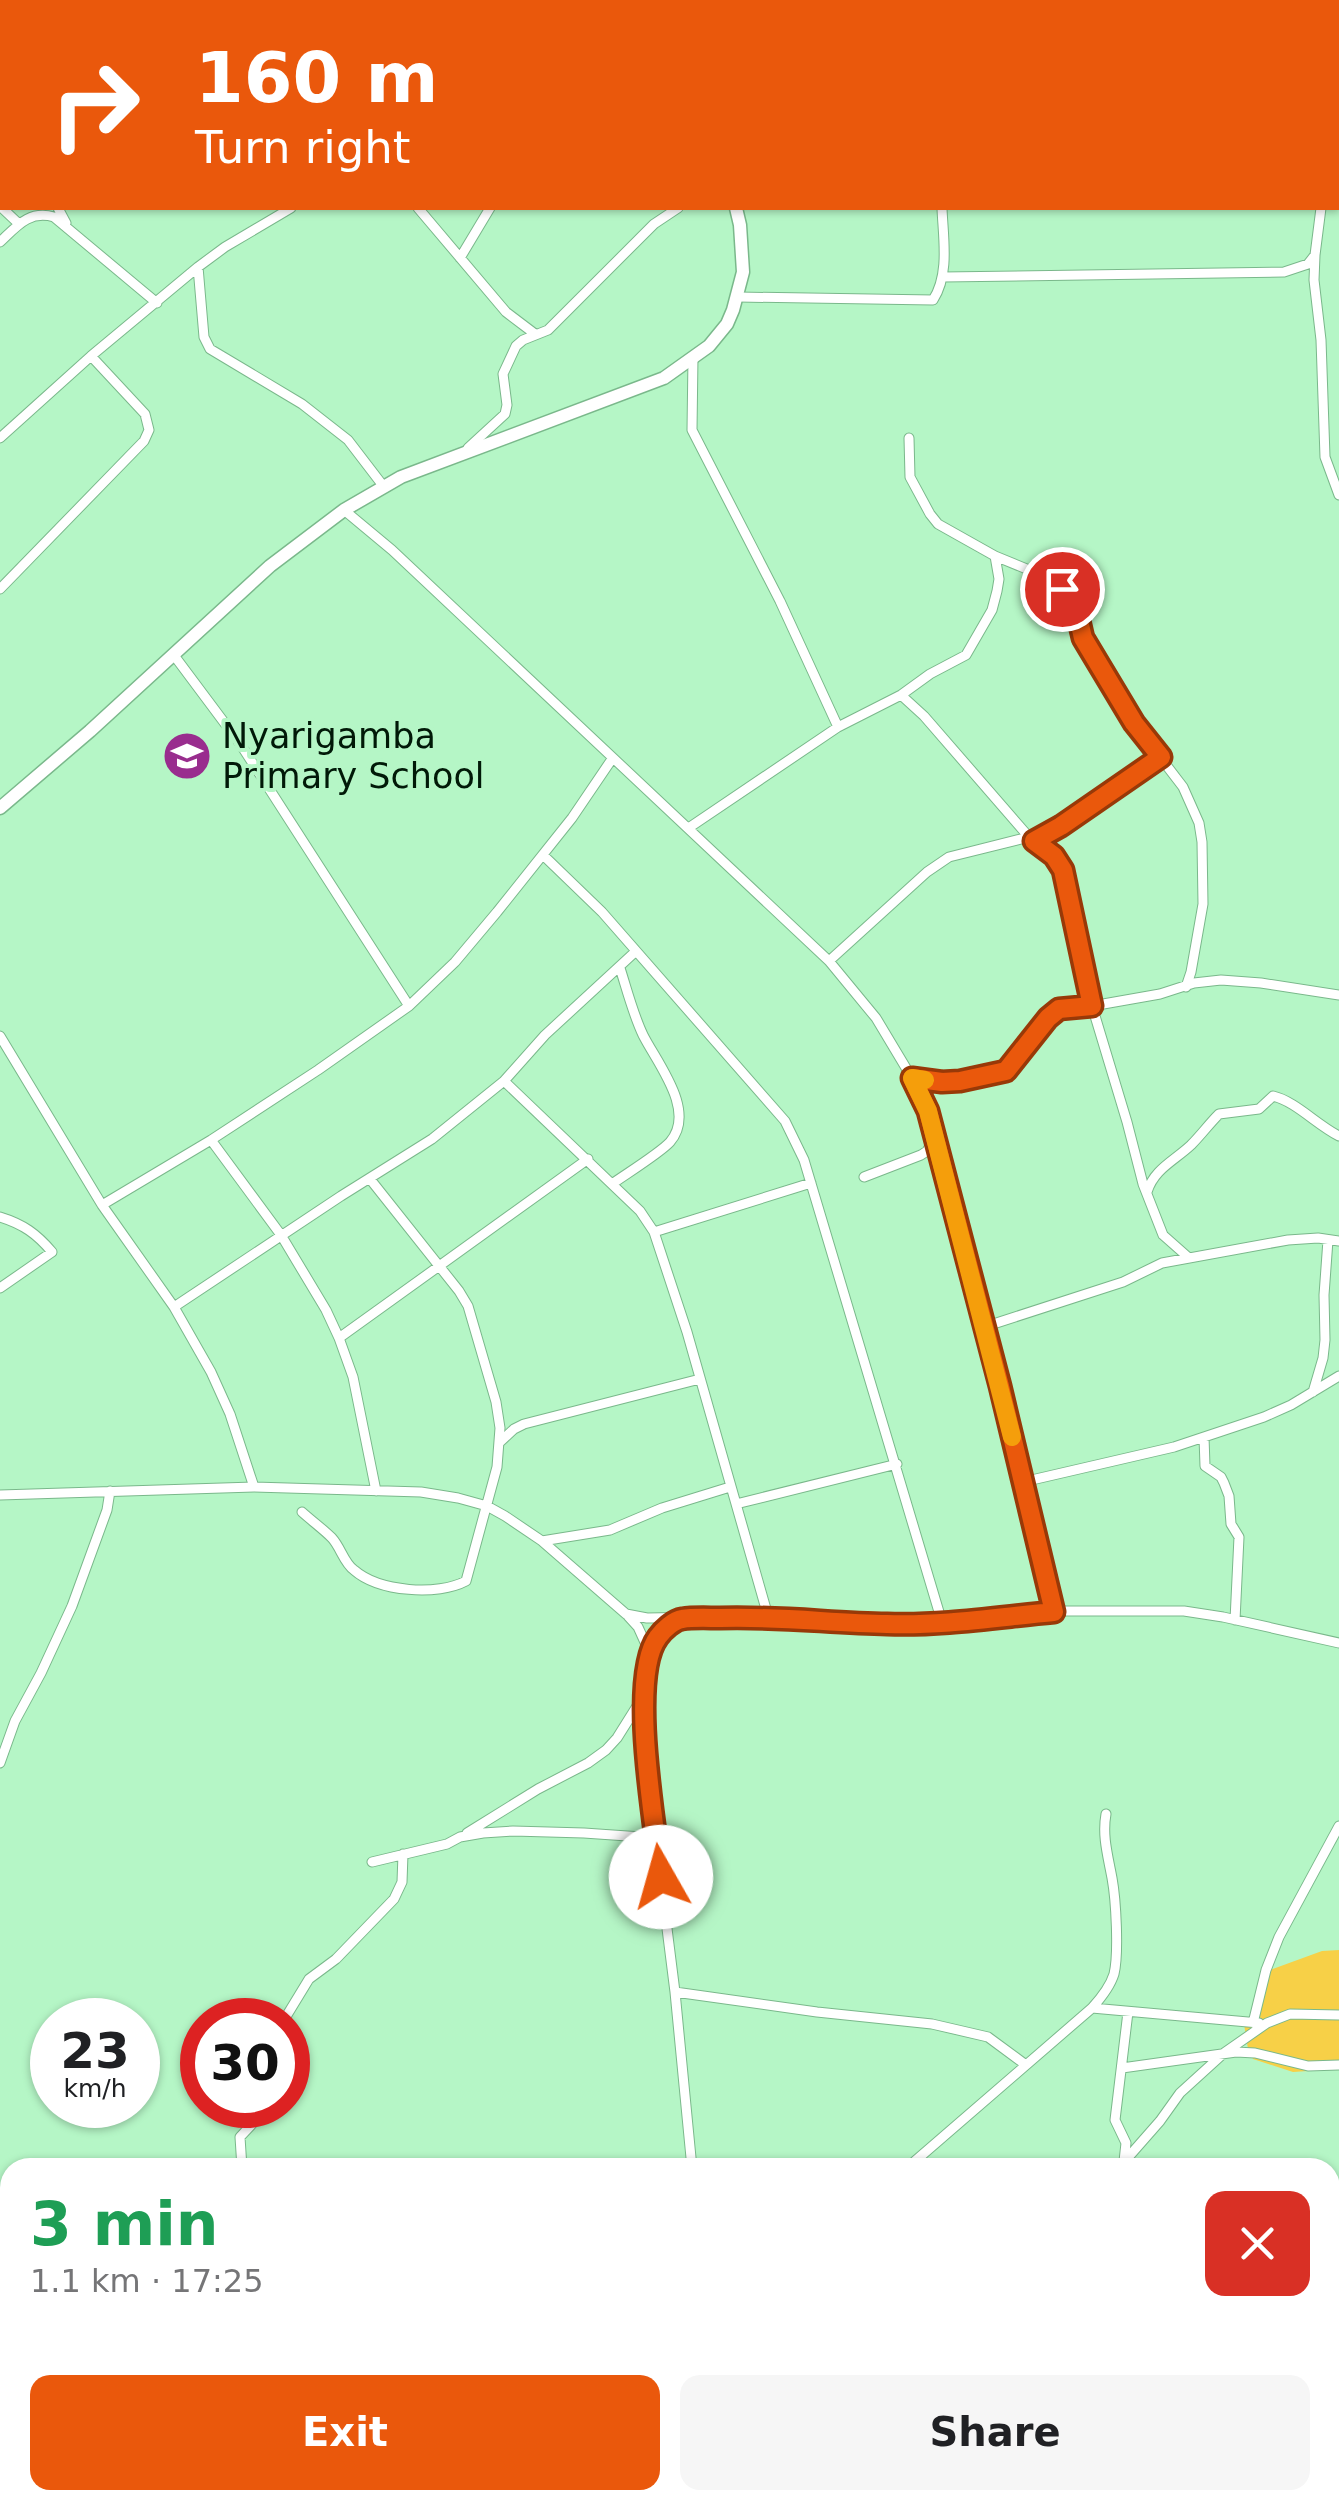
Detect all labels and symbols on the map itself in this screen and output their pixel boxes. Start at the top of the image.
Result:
pin [1020,547,1105,632]
place label: Nyarigamba Primary School [222,716,485,796]
school or university icon: Nyarigamba Primary School [161,730,213,782]
position arrow [609,1825,713,1929]
speed limit sign: 30 [180,1998,310,2128]

